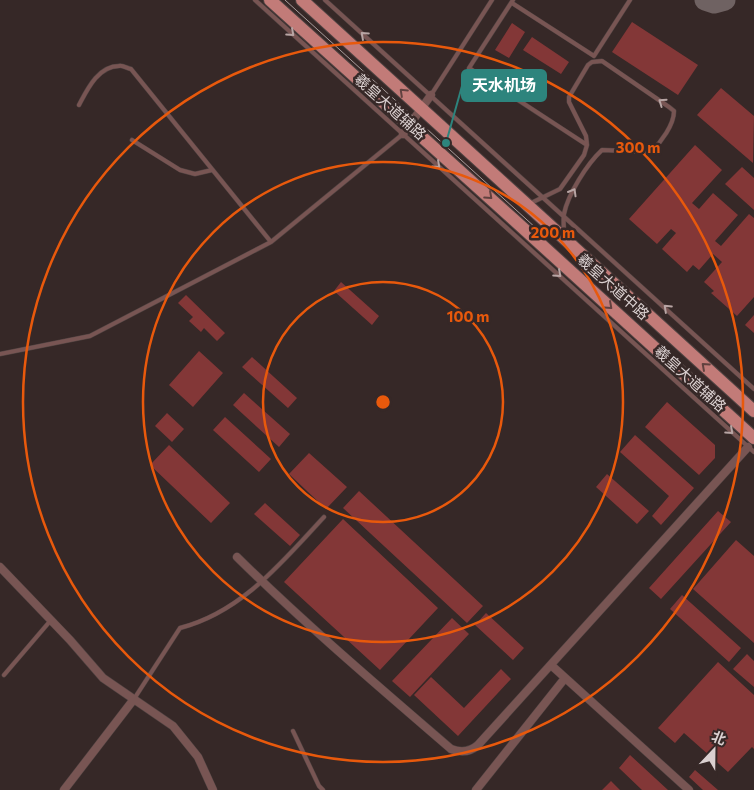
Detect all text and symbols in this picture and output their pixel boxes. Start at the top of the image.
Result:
one-way arrow [285,27,294,36]
one-way arrow [361,32,370,41]
street label: 羲皇大道辅路 [351,69,430,143]
callout: 天水机场 [462,70,546,101]
text: 天水机场 [472,75,536,94]
one-way arrow [400,89,409,98]
one-way arrow [659,99,668,108]
text: 300 m [616,138,660,156]
one-way arrow [432,159,441,168]
one-way arrow [566,188,576,197]
one-way arrow [483,191,492,200]
text: 200 m [531,223,575,241]
street label: 羲皇大道中路 [574,249,653,323]
one-way arrow [552,269,561,278]
one-way arrow [603,300,612,309]
one-way arrow [663,305,672,314]
text: 100 m [447,307,489,325]
street label: 羲皇大道辅路 [651,341,730,415]
one-way arrow [701,363,710,372]
centre of rings [374,393,392,411]
one-way arrow [725,425,734,434]
north arrow [689,725,739,775]
text: 北 [709,727,729,748]

